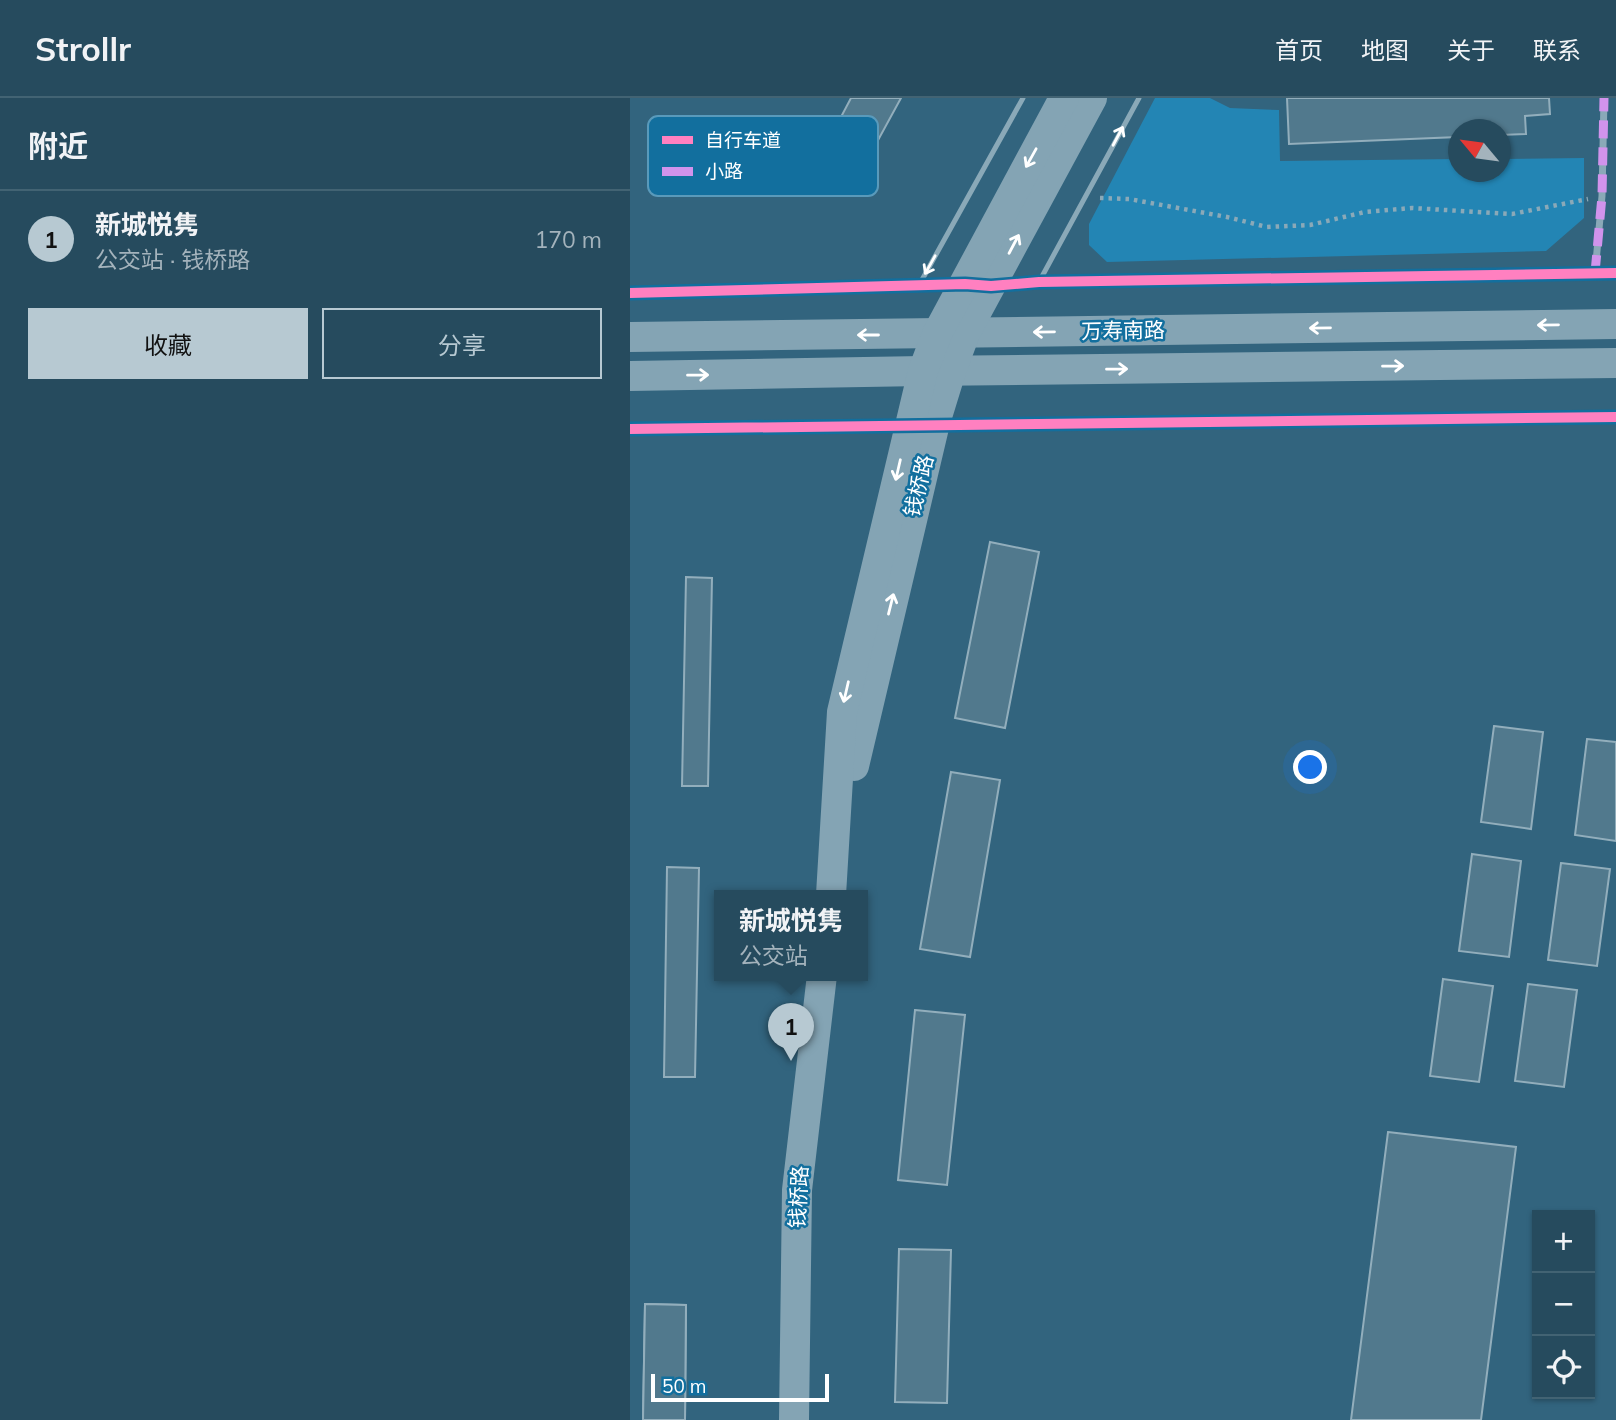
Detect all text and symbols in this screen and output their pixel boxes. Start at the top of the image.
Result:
text: Strollr [35,28,131,69]
text: 首页 [1275,35,1323,65]
text: 地图 [1361,35,1409,65]
text: 关于 [1447,35,1495,65]
text: 联系 [1533,35,1581,65]
legend [648,116,878,196]
north arrow [1448,119,1511,182]
one-way arrow [1112,126,1125,147]
text: 附近 [28,127,88,165]
text: 自行车道 [705,128,781,152]
one-way arrow [1024,147,1038,167]
text: 小路 [705,159,743,183]
text: 新城悦隽 [95,208,199,241]
text: 1 [44,225,58,254]
text: 170 m [534,225,602,254]
one-way arrow [1007,234,1021,255]
text: 公交站 · 钱桥路 [95,245,250,274]
one-way arrow [923,254,937,274]
button: 收藏 [28,308,308,379]
button: 分享 [322,308,602,379]
street label: 万寿南路 [1081,316,1165,344]
one-way arrow [1537,318,1560,331]
one-way arrow [1309,321,1332,335]
one-way arrow [1033,325,1056,339]
one-way arrow [857,328,880,342]
one-way arrow [1382,359,1405,373]
one-way arrow [1105,362,1128,376]
one-way arrow [686,368,709,382]
street label: 钱桥路 [898,452,938,519]
one-way arrow [891,459,904,481]
one-way arrow [885,594,898,616]
one-way arrow [839,680,853,703]
your location [1293,750,1327,784]
popup [714,890,868,981]
text: 新城悦隽 [739,904,843,937]
text: 公交站 [739,941,808,970]
pin: 1 [768,1003,814,1061]
street label: 钱桥路 [783,1165,813,1229]
map controls [1532,1210,1595,1399]
button: + [1532,1210,1595,1273]
button: − [1532,1273,1595,1336]
button: locate [1532,1336,1595,1399]
scale bar [651,1371,830,1403]
text: 50 m [662,1374,706,1398]

